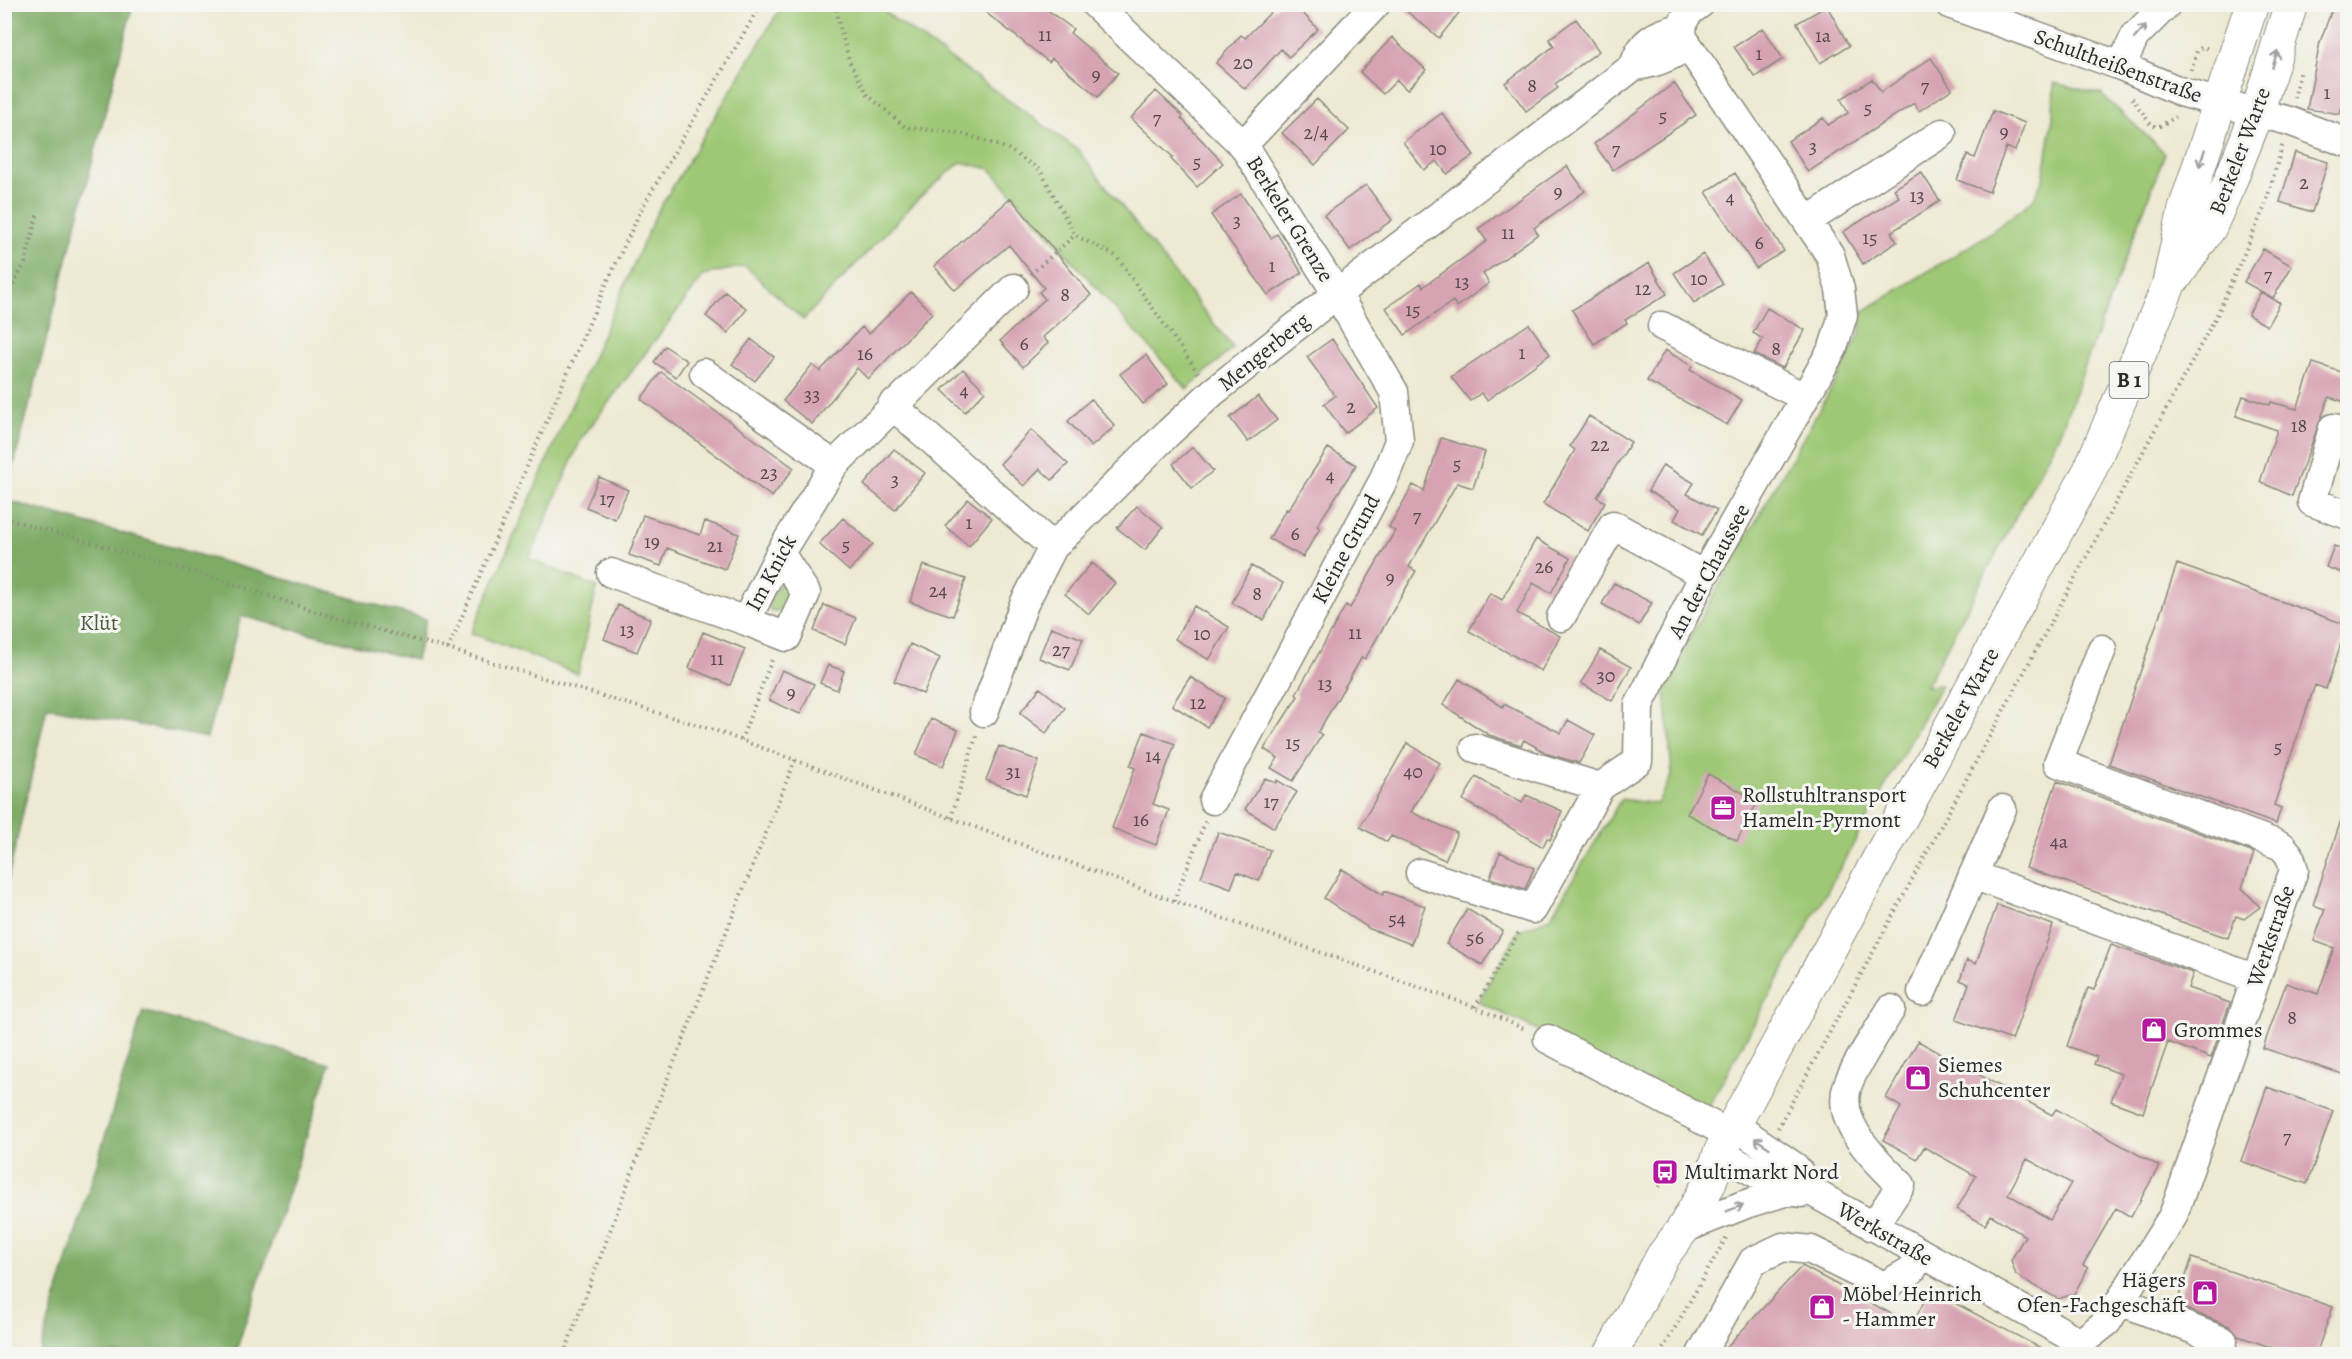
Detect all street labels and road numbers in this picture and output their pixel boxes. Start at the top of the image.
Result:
street label: Schultheißenstraße [2030,22,2206,110]
street label: Berkeler Warte [2202,83,2278,219]
street label: Berkeler Grenze [1239,150,1341,288]
street label: Mengerberg [1212,306,1316,398]
road number: B 1 [2110,362,2148,398]
street label: Kleine Grund [1305,489,1387,609]
street label: An der Chaussee [1660,498,1757,644]
street label: Im Knick [738,529,804,617]
street label: Berkeler Warte [1915,642,2007,774]
street label: Werkstraße [2239,881,2302,992]
street label: Werkstraße [1831,1194,1938,1273]

